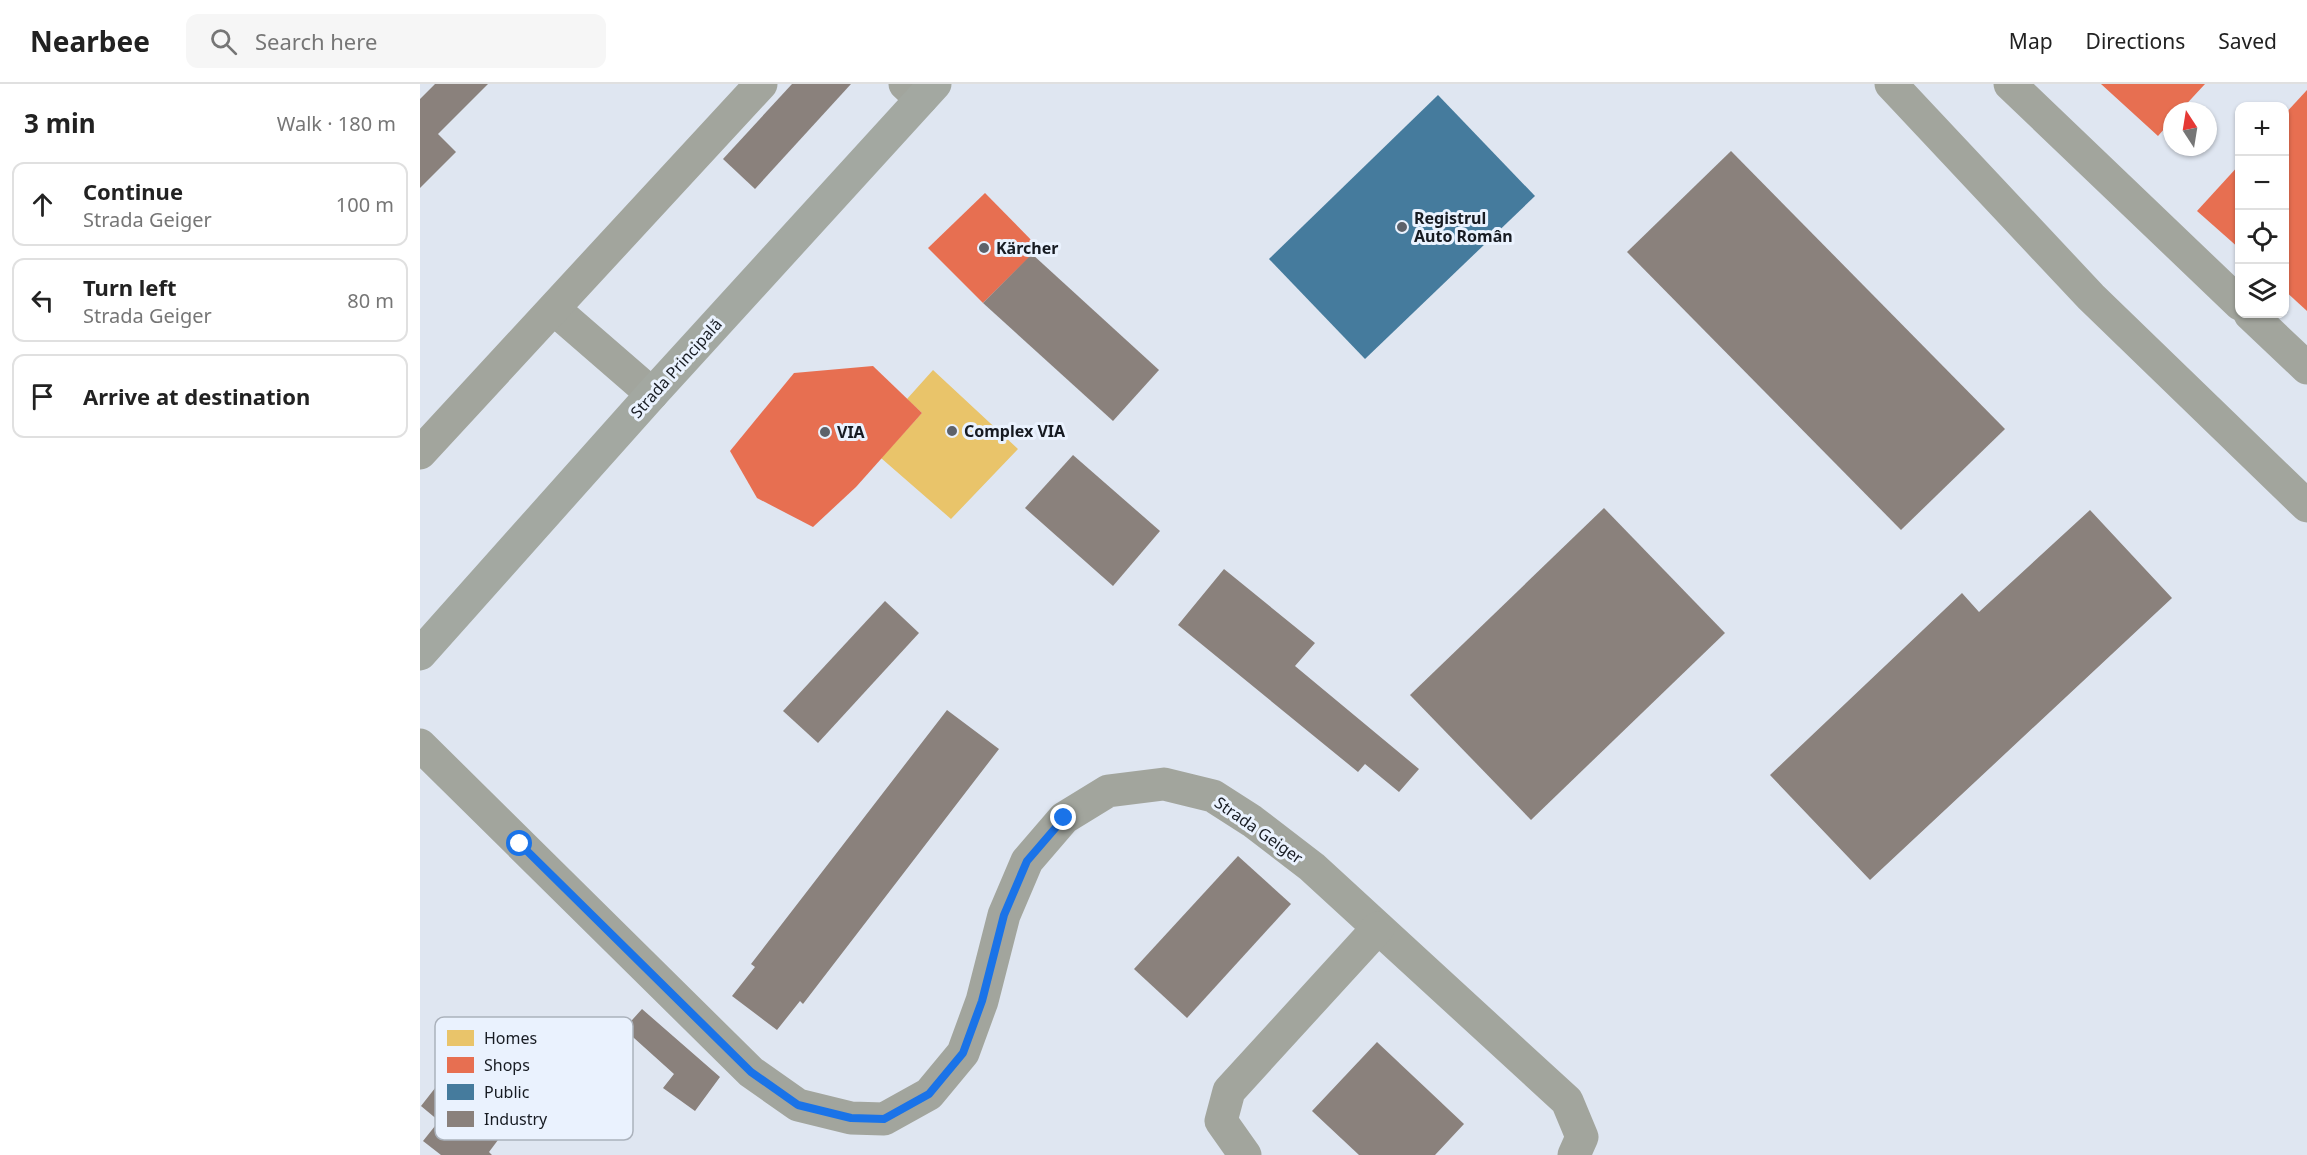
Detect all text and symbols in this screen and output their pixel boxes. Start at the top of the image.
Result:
search box [186,14,606,68]
text: Nearbee [30,22,150,60]
icon: search [207,25,240,58]
text: Search here [255,26,377,56]
text: Map [2009,27,2053,55]
text: Directions [2086,27,2185,55]
text: Saved [2218,27,2277,55]
north arrow [2163,102,2217,156]
map controls [2235,102,2289,318]
button: + [2235,102,2289,156]
text: 3 min [24,105,96,141]
text: Walk · 180 m [277,110,396,137]
button: − [2235,156,2289,210]
text: Continue [83,176,183,206]
icon: ahead [26,188,59,221]
text: 100 m [336,191,394,218]
text: Strada Geiger [83,206,212,233]
place label: Registrul Auto Român [1414,207,1513,247]
button: locate [2235,210,2289,264]
marker: Registrul Auto Român [1395,220,1409,234]
place label: Kärcher [996,237,1058,259]
marker: Kärcher [977,241,991,255]
button: layers [2235,264,2289,318]
text: Turn left [83,272,177,302]
icon: left [26,284,59,317]
text: 80 m [347,287,394,314]
text: Strada Geiger [83,302,212,329]
street label: Strada Principală [625,314,727,422]
icon: arrive [26,380,59,413]
text: Arrive at destination [83,381,310,411]
place label: Complex VIA [964,420,1066,442]
place label: VIA [837,421,866,443]
marker: Complex VIA [945,424,959,438]
marker: VIA [818,425,832,439]
street label: Strada Geiger [1210,791,1308,869]
route end [1050,804,1076,830]
route start [506,830,532,856]
legend [435,1017,633,1140]
text: Homes [484,1027,537,1049]
text: Shops [484,1054,530,1076]
text: Public [484,1081,530,1103]
text: Industry [484,1108,548,1130]

